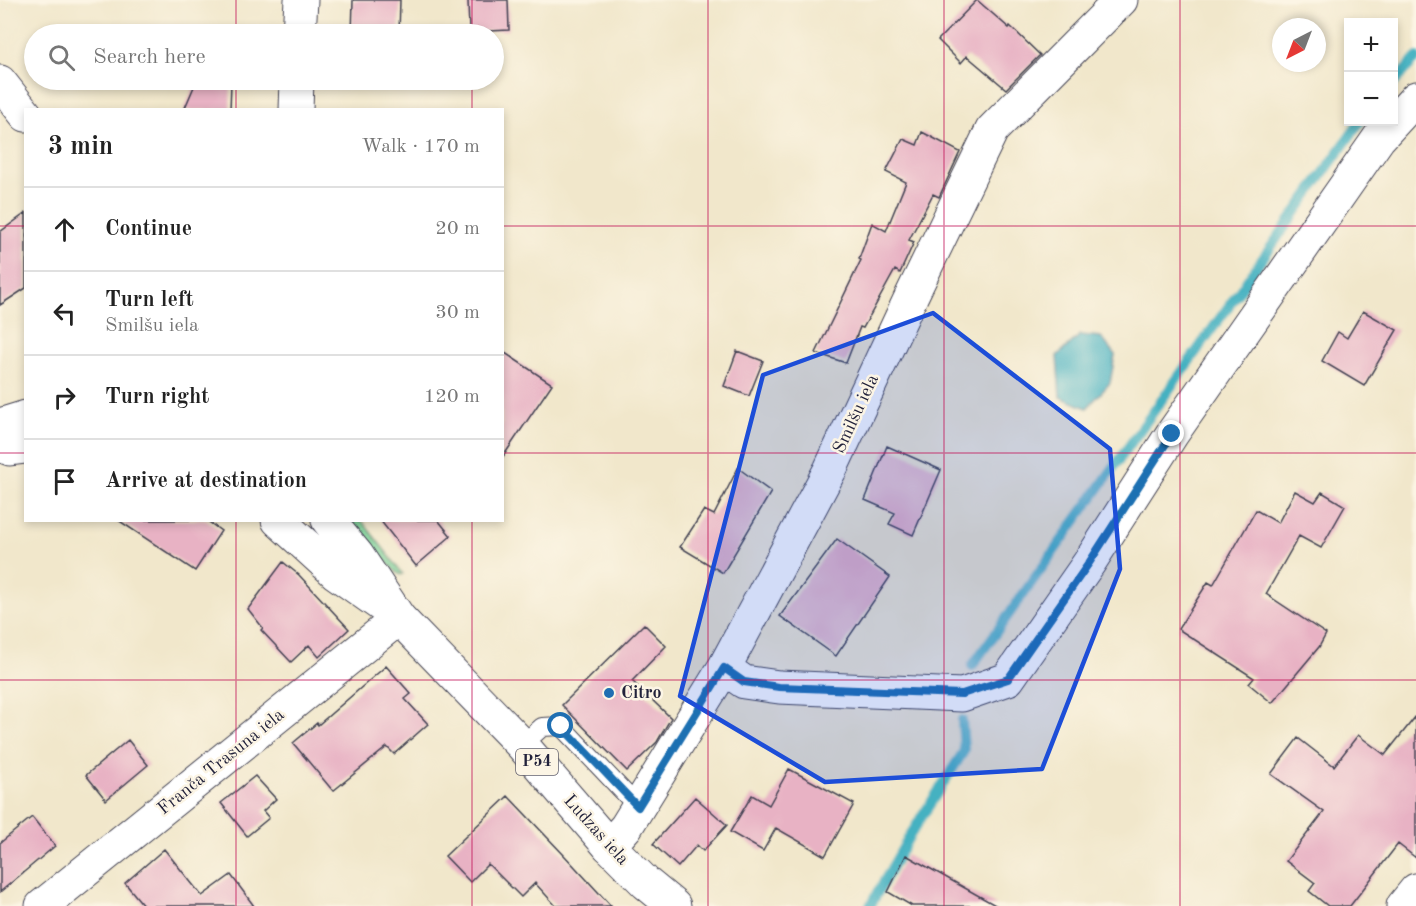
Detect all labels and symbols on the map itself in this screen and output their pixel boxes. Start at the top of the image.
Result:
north arrow [1272,18,1326,72]
street label: Smilšu iela [830,372,882,456]
route end [1158,420,1184,446]
place label: Citro [621,684,662,702]
marker: Citro [602,686,616,700]
street label: Franča Trasuna iela [154,706,288,818]
route start [547,712,573,738]
road number: P54 [516,749,558,775]
street label: Ludzas iela [560,791,632,869]

